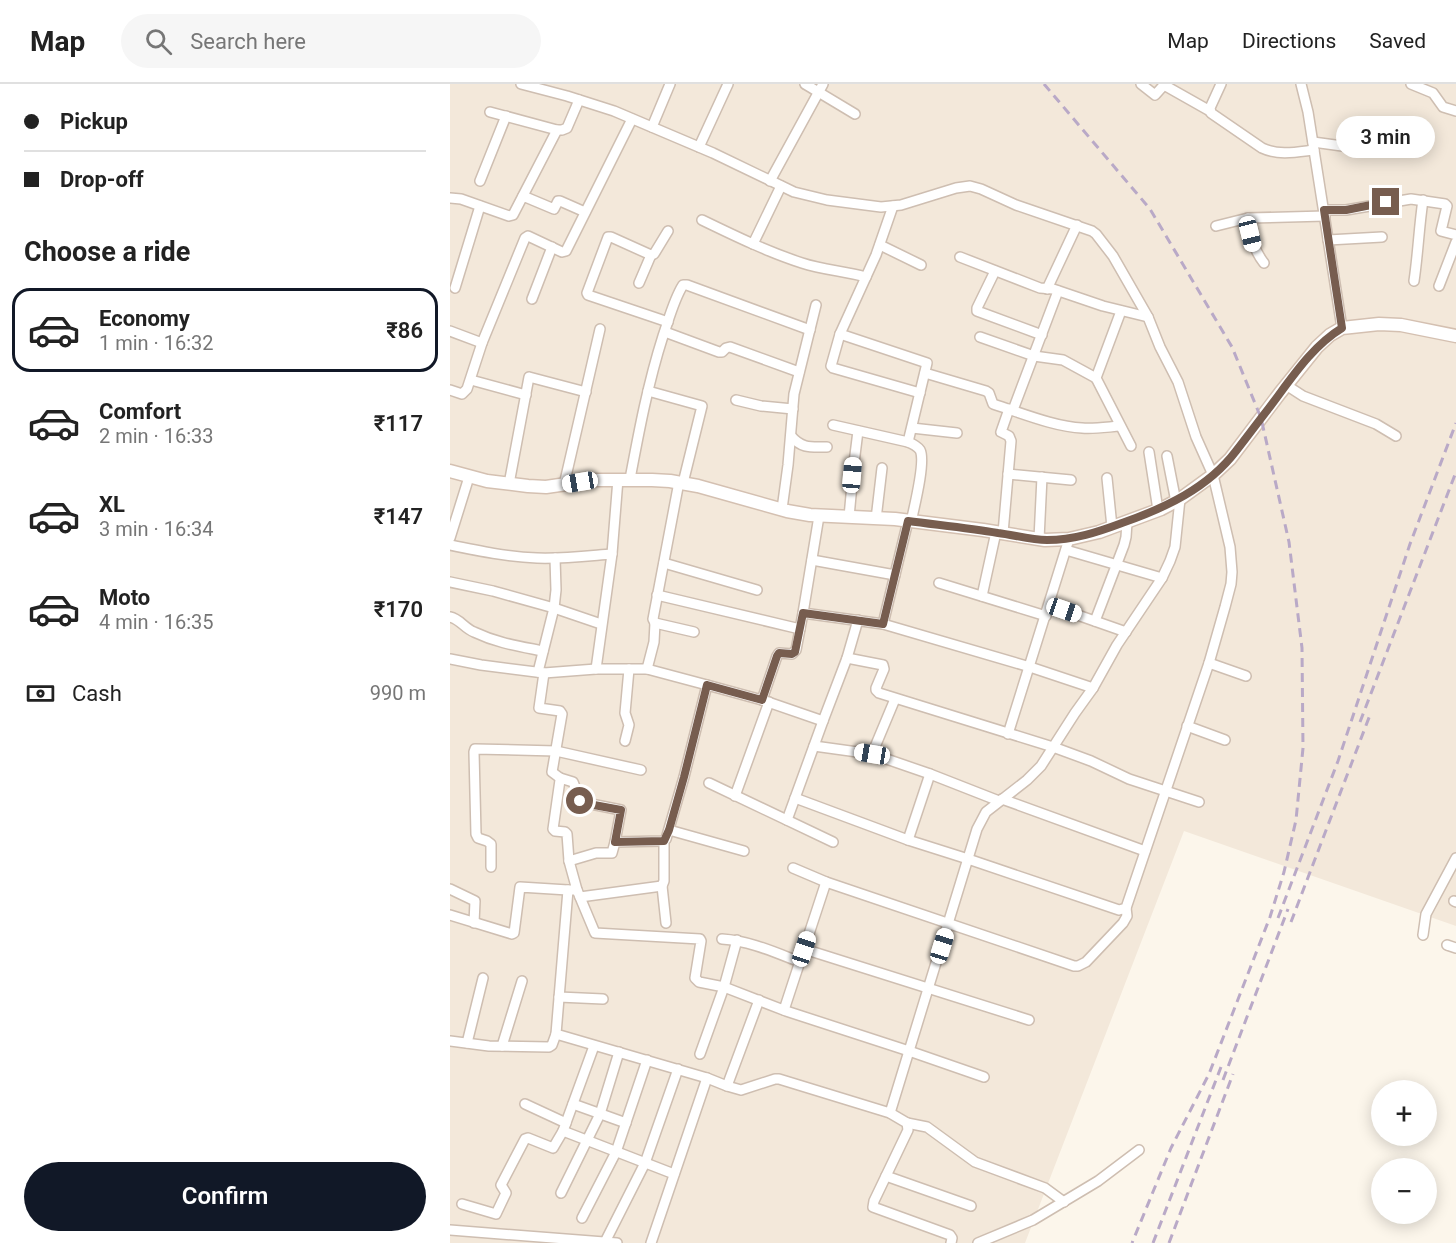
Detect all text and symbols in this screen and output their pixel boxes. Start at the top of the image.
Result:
search box [121,14,541,68]
text: Map [30,25,85,58]
icon: search [142,25,175,58]
text: Search here [190,29,306,54]
text: Map [1167,29,1209,53]
text: Directions [1242,29,1336,53]
text: Saved [1369,29,1426,53]
text: Pickup [60,109,128,134]
callout: 3 min [1336,115,1436,157]
text: 3 min [1360,125,1411,149]
text: Drop-off [60,167,144,192]
route end [1372,188,1399,215]
car [1237,214,1263,254]
text: Choose a ride [24,236,190,268]
icon: car [27,303,81,357]
text: Economy [99,306,190,331]
text: ₹86 [386,318,423,343]
text: 1 min · 16:32 [99,331,214,355]
icon: car [27,396,81,450]
text: Comfort [99,399,181,424]
text: ₹117 [374,411,423,436]
text: 2 min · 16:33 [99,424,214,448]
car [841,456,863,494]
car [561,470,599,494]
icon: car [27,489,81,543]
text: XL [99,492,125,517]
text: ₹147 [374,504,423,529]
text: 3 min · 16:34 [99,517,214,541]
icon: car [27,582,81,636]
text: Moto [99,585,150,610]
car [1044,596,1084,624]
text: ₹170 [374,597,423,622]
text: 4 min · 16:35 [99,610,214,634]
icon: cash [24,677,57,710]
text: Cash [72,681,122,706]
text: 990 m [370,681,426,705]
car [853,742,891,766]
route start [566,787,593,814]
car [928,926,956,966]
car [790,929,818,969]
map controls [1371,1080,1437,1224]
button: + [1371,1080,1437,1146]
button: − [1371,1158,1437,1224]
button: Confirm [24,1162,426,1231]

